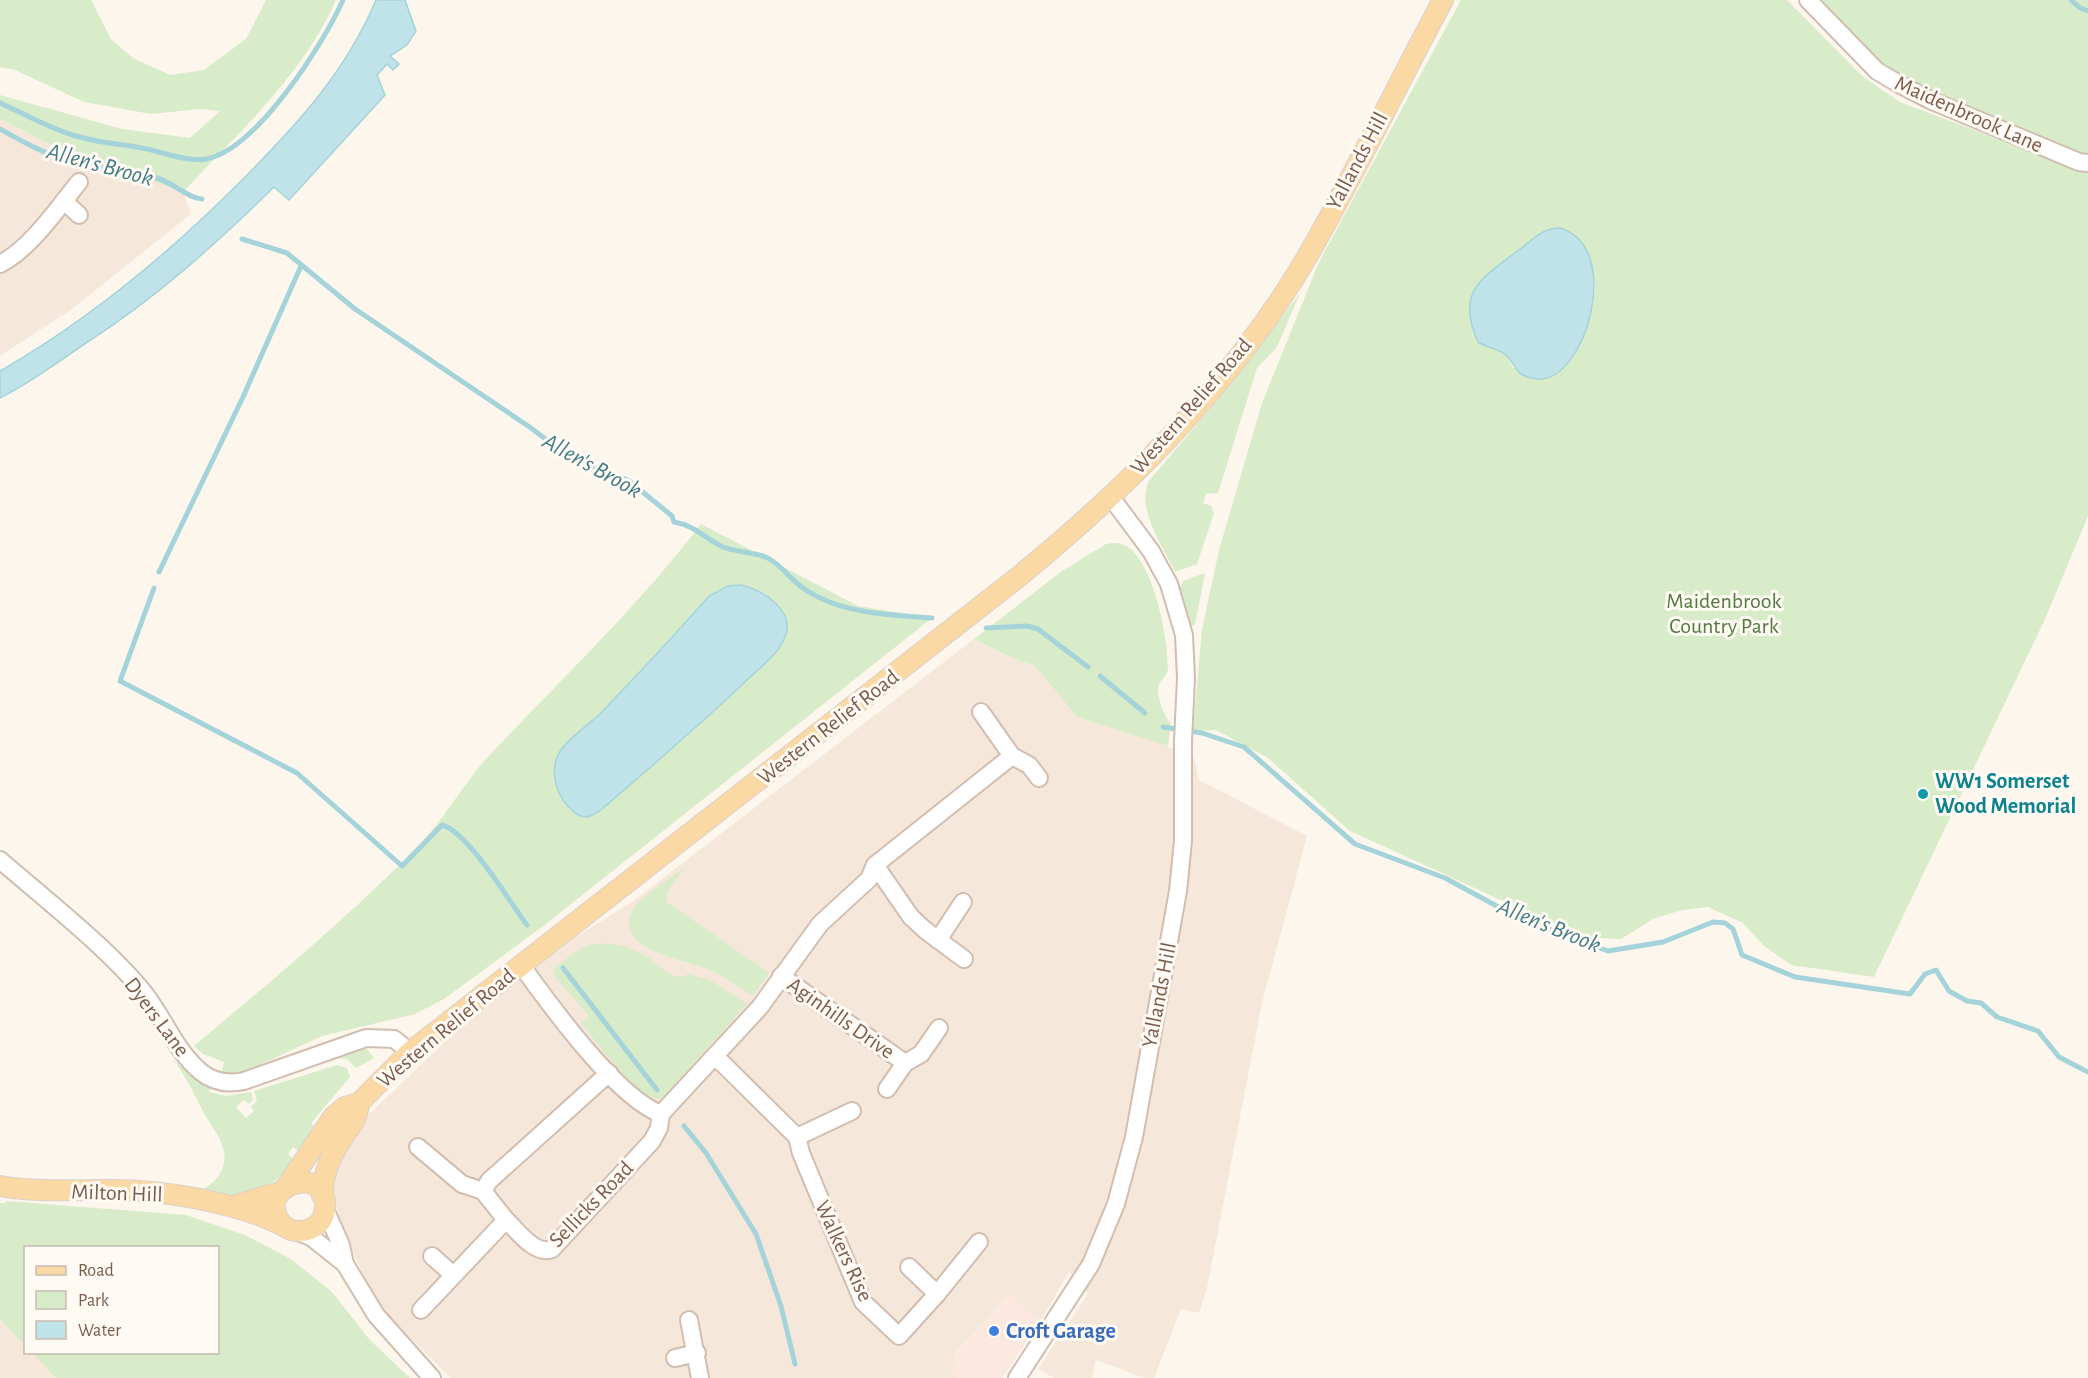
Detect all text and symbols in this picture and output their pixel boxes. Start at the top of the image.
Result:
street label: Maidenbrook Lane [1892,72,2046,156]
street label: Yallands Hill [1322,109,1392,213]
water label: Allen's Brook [43,139,156,191]
street label: Western Relief Road [1126,334,1256,478]
water label: Allen's Brook [538,429,646,503]
park label: Maidenbrook Country Park [1666,590,1782,637]
street label: Western Relief Road [753,665,903,789]
place label: WW1 Somerset Wood Memorial [1935,770,2076,817]
marker: WW1 Somerset Wood Memorial [1916,787,1930,801]
water label: Allen's Brook [1493,894,1604,958]
street label: Yallands Hill [1138,940,1180,1050]
street label: Western Relief Road [373,964,519,1092]
street label: Dyers Lane [120,973,194,1061]
street label: Aginhills Drive [783,973,899,1063]
street label: Sellicks Road [545,1157,637,1251]
street label: Milton Hill [71,1180,163,1206]
street label: Walkers Rise [811,1197,877,1305]
legend [24,1246,219,1354]
text: Road [78,1262,114,1280]
text: Park [78,1292,110,1310]
place label: Croft Garage [1006,1320,1116,1342]
text: Water [78,1322,121,1340]
marker: Croft Garage [987,1324,1001,1338]

